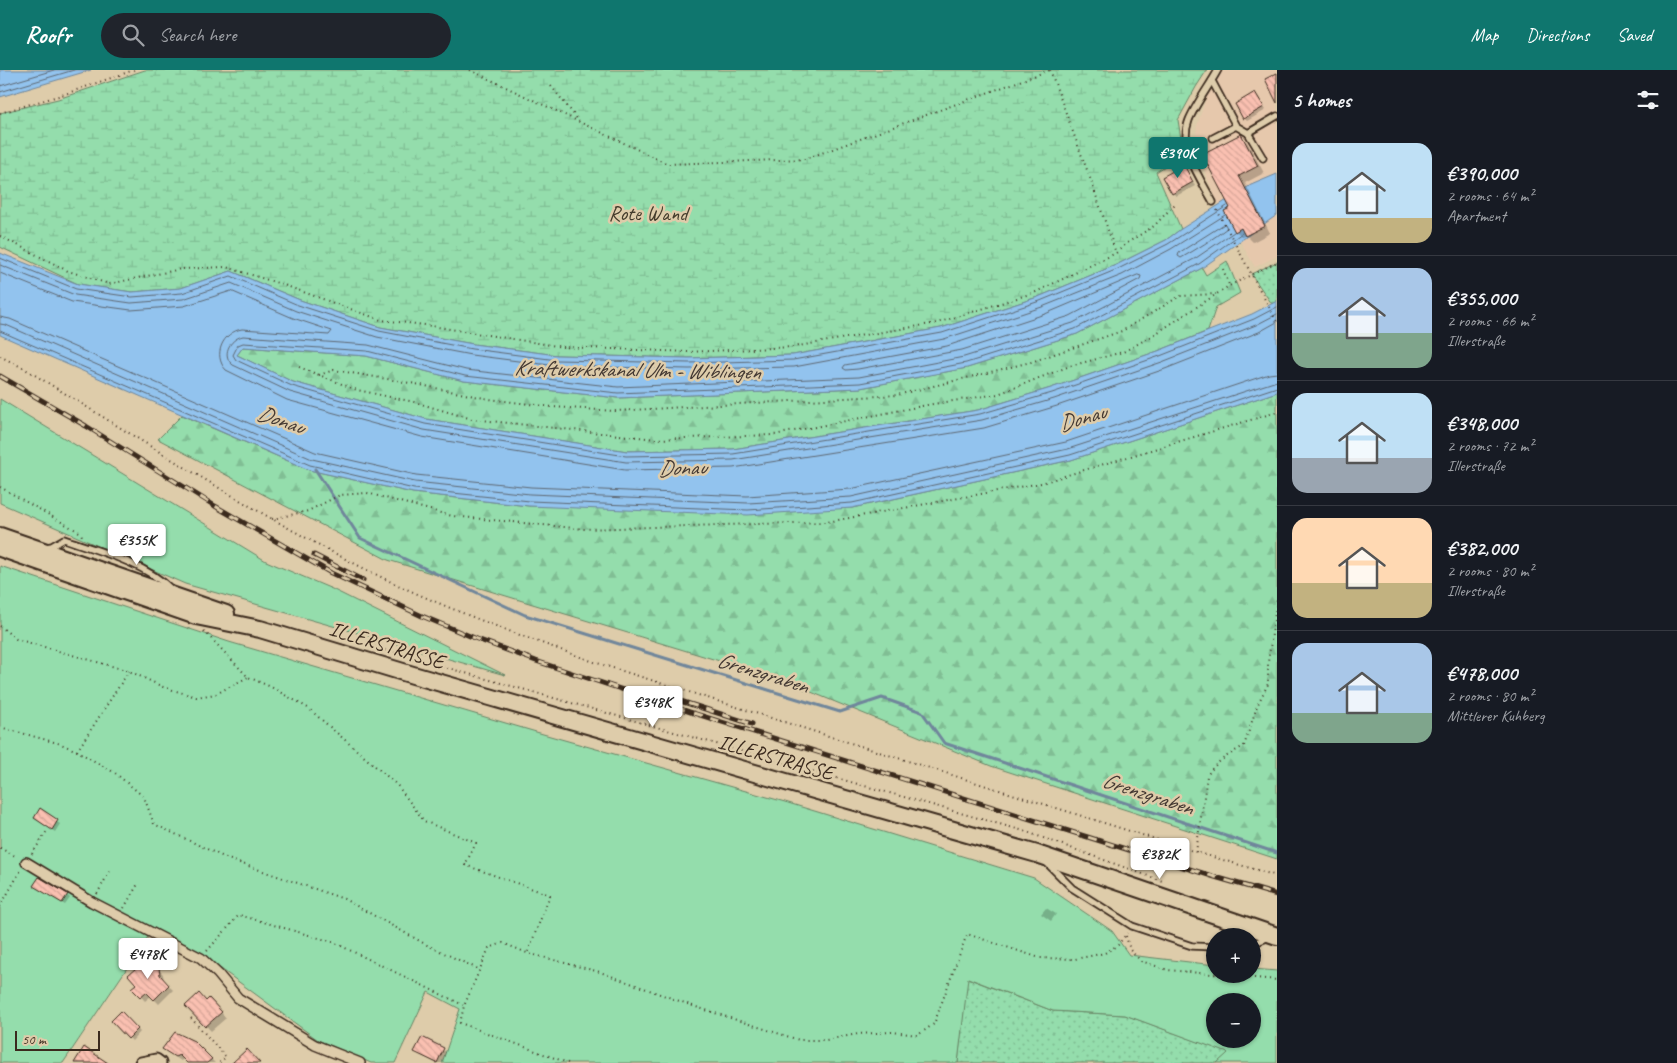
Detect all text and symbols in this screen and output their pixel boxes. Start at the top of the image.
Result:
search box [101,13,451,58]
text: Roofr [25,20,71,50]
icon: search [119,21,147,49]
text: Search here [159,23,236,47]
text: Map [1471,24,1498,46]
text: Directions [1526,24,1589,46]
text: Saved [1617,24,1652,46]
icon: filters [1634,86,1662,114]
text: 5 homes [1292,87,1351,113]
pin: €390K [1143,136,1213,179]
text: €390K [1160,143,1196,163]
text: €390,000 [1447,160,1517,186]
icon: home [1332,163,1392,223]
text: 2 rooms · 64 m² [1447,186,1533,206]
park label: Rote Wand [609,200,690,226]
text: Apartment [1447,206,1506,226]
text: €355,000 [1447,285,1517,311]
icon: home [1332,288,1392,348]
text: 2 rooms · 66 m² [1447,311,1533,331]
text: Illerstraße [1447,331,1505,351]
water label: Kraftwerkskanal Ulm - Wiblingen [514,354,762,386]
water label: Donau [1056,397,1112,438]
water label: Donau [254,399,310,442]
text: €348,000 [1447,410,1517,436]
icon: home [1332,413,1392,473]
text: 2 rooms · 72 m² [1447,436,1533,456]
water label: Donau [658,453,709,483]
text: Illerstraße [1447,456,1505,476]
pin: €355K [102,524,172,566]
text: €355K [119,530,155,550]
text: €382,000 [1447,535,1517,561]
icon: home [1332,538,1392,598]
text: 2 rooms · 80 m² [1447,561,1533,581]
text: Illerstraße [1447,581,1505,601]
street label: ILLERSTRASSE [327,615,450,676]
water label: Grenzgraben [714,646,814,701]
text: €478,000 [1447,660,1517,686]
icon: home [1332,663,1392,723]
pin: €348K [618,686,688,728]
text: 2 rooms · 80 m² [1447,686,1533,706]
text: €348K [635,692,671,712]
text: Mittlerer Kuhberg [1447,706,1545,726]
street label: ILLERSTRASSE [715,728,839,787]
water label: Grenzgraben [1099,766,1199,822]
pin: €382K [1125,838,1195,880]
text: €382K [1142,844,1178,864]
map controls [1206,928,1261,1048]
button: + [1206,928,1261,983]
pin: €478K [113,938,183,980]
text: €478K [130,944,166,964]
button: − [1206,993,1261,1048]
scale bar [15,1028,100,1051]
text: 50 m [22,1031,46,1048]

